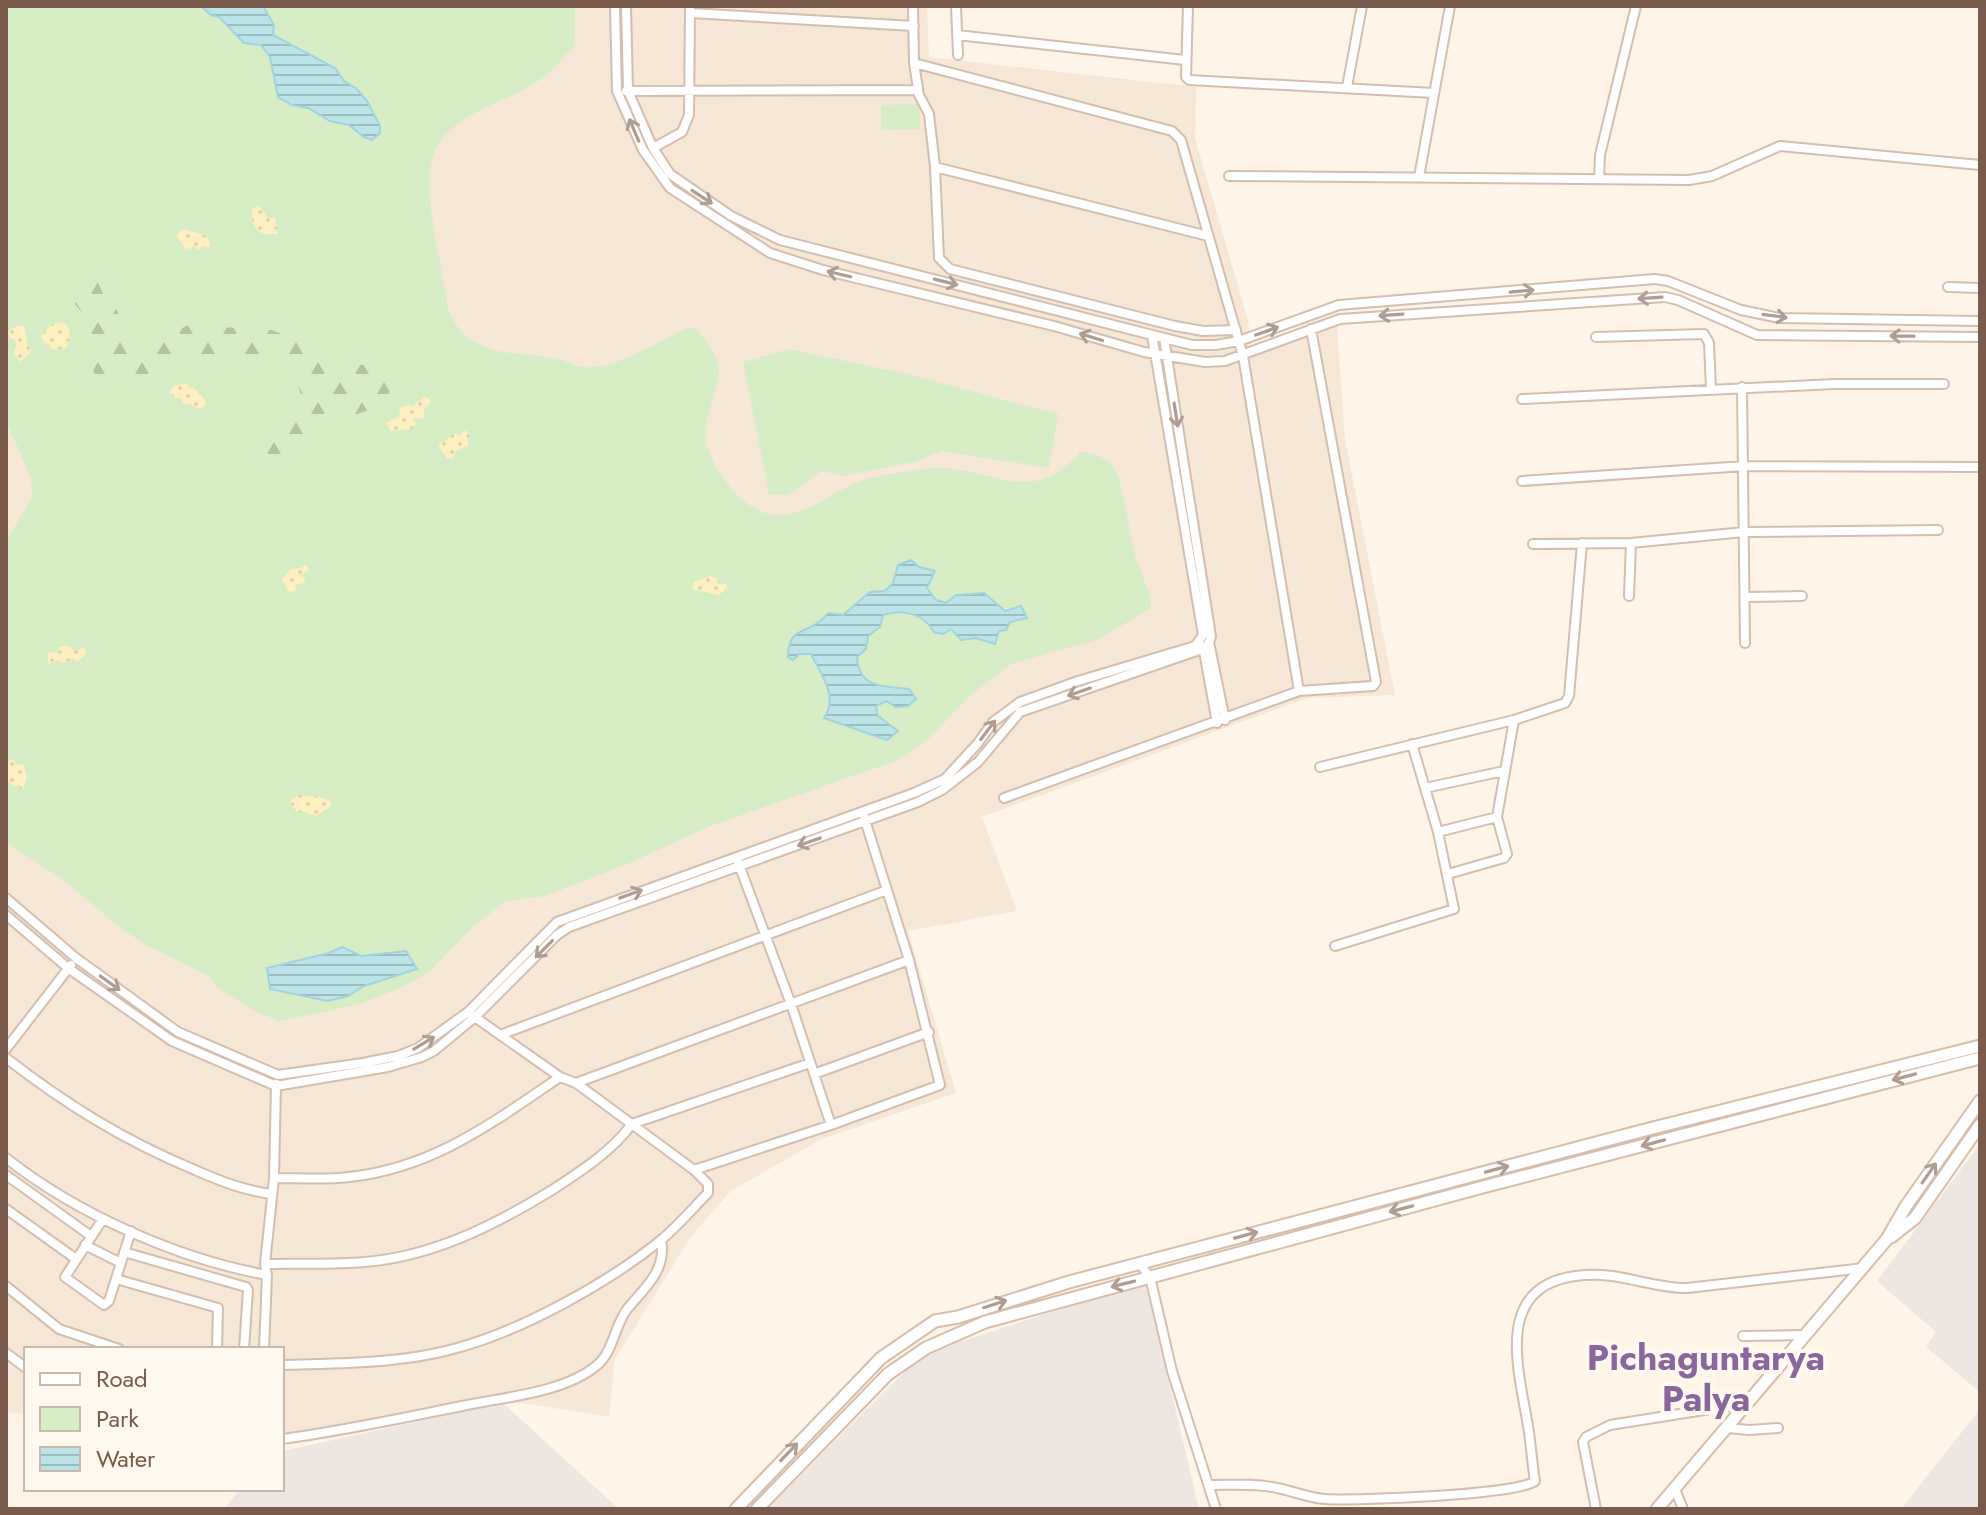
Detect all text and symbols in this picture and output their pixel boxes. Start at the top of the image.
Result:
one-way arrow [626,118,641,143]
one-way arrow [690,189,713,205]
one-way arrow [827,266,852,281]
one-way arrow [932,276,958,291]
one-way arrow [1508,284,1535,299]
one-way arrow [1637,291,1664,306]
one-way arrow [1378,308,1405,323]
one-way arrow [1762,309,1787,324]
one-way arrow [1254,323,1279,337]
one-way arrow [1889,328,1916,344]
one-way arrow [1079,329,1105,344]
one-way arrow [1169,402,1184,428]
one-way arrow [1066,685,1091,700]
one-way arrow [980,720,997,741]
one-way arrow [797,836,822,850]
one-way arrow [618,886,643,900]
one-way arrow [534,939,554,958]
one-way arrow [98,974,120,991]
one-way arrow [412,1035,435,1051]
one-way arrow [1892,1071,1918,1086]
one-way arrow [1640,1136,1666,1151]
one-way arrow [1484,1161,1510,1176]
one-way arrow [1921,1163,1937,1185]
one-way arrow [1389,1202,1415,1217]
one-way arrow [1232,1227,1258,1242]
one-way arrow [1111,1277,1137,1292]
one-way arrow [982,1296,1007,1310]
district label: Pichaguntarya Palya [1587,1331,1825,1424]
legend [24,1347,284,1491]
text: Road [96,1361,148,1396]
text: Park [96,1401,139,1436]
text: Water [96,1441,156,1476]
one-way arrow [779,1443,798,1462]

